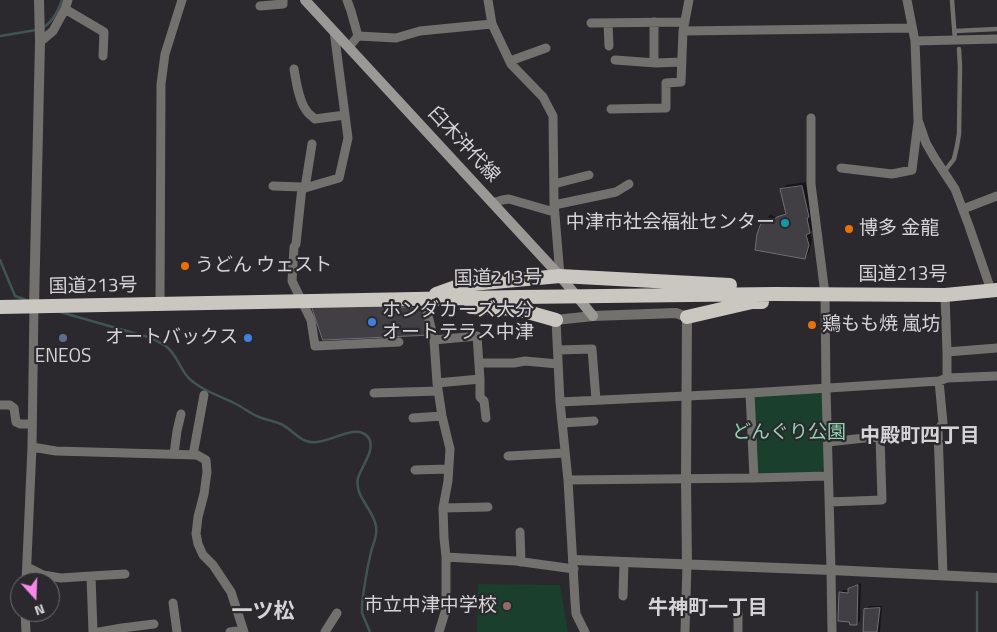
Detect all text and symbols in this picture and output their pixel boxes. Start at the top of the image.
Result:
street label: 臼木沖代線 [422,102,504,188]
place label: 中津市社会福祉センター [566,212,775,234]
marker: 中津市社会福祉センター [779,217,791,229]
place label: 博多 金龍 [859,218,939,240]
marker: 博多 金龍 [843,223,855,235]
place label: うどん ウェスト [195,255,332,277]
marker: うどん ウェスト [179,260,191,272]
street label: 国道213号 [859,264,947,286]
street label: 国道213号 [453,267,543,291]
street label: 国道213号 [48,275,138,299]
place label: ホンダカーズ大分 オートテラス中津 [382,300,534,344]
place label: 鶏もも焼 嵐坊 [822,314,940,336]
marker: ホンダカーズ大分 オートテラス中津 [366,316,378,328]
marker: 鶏もも焼 嵐坊 [806,319,818,331]
place label: オートバックス [105,327,238,349]
marker: ENEOS [57,332,69,344]
marker: オートバックス [242,332,254,344]
place label: ENEOS [35,346,91,368]
park label: どんぐり公園 [732,422,846,444]
district label: 中殿町四丁目 [860,425,980,449]
north arrow [10,572,60,622]
place label: 市立中津中学校 [364,595,497,617]
district label: 牛神町一丁目 [648,597,768,621]
text: N [32,599,48,622]
district label: 一ツ松 [232,600,294,626]
marker: 市立中津中学校 [501,600,513,612]

